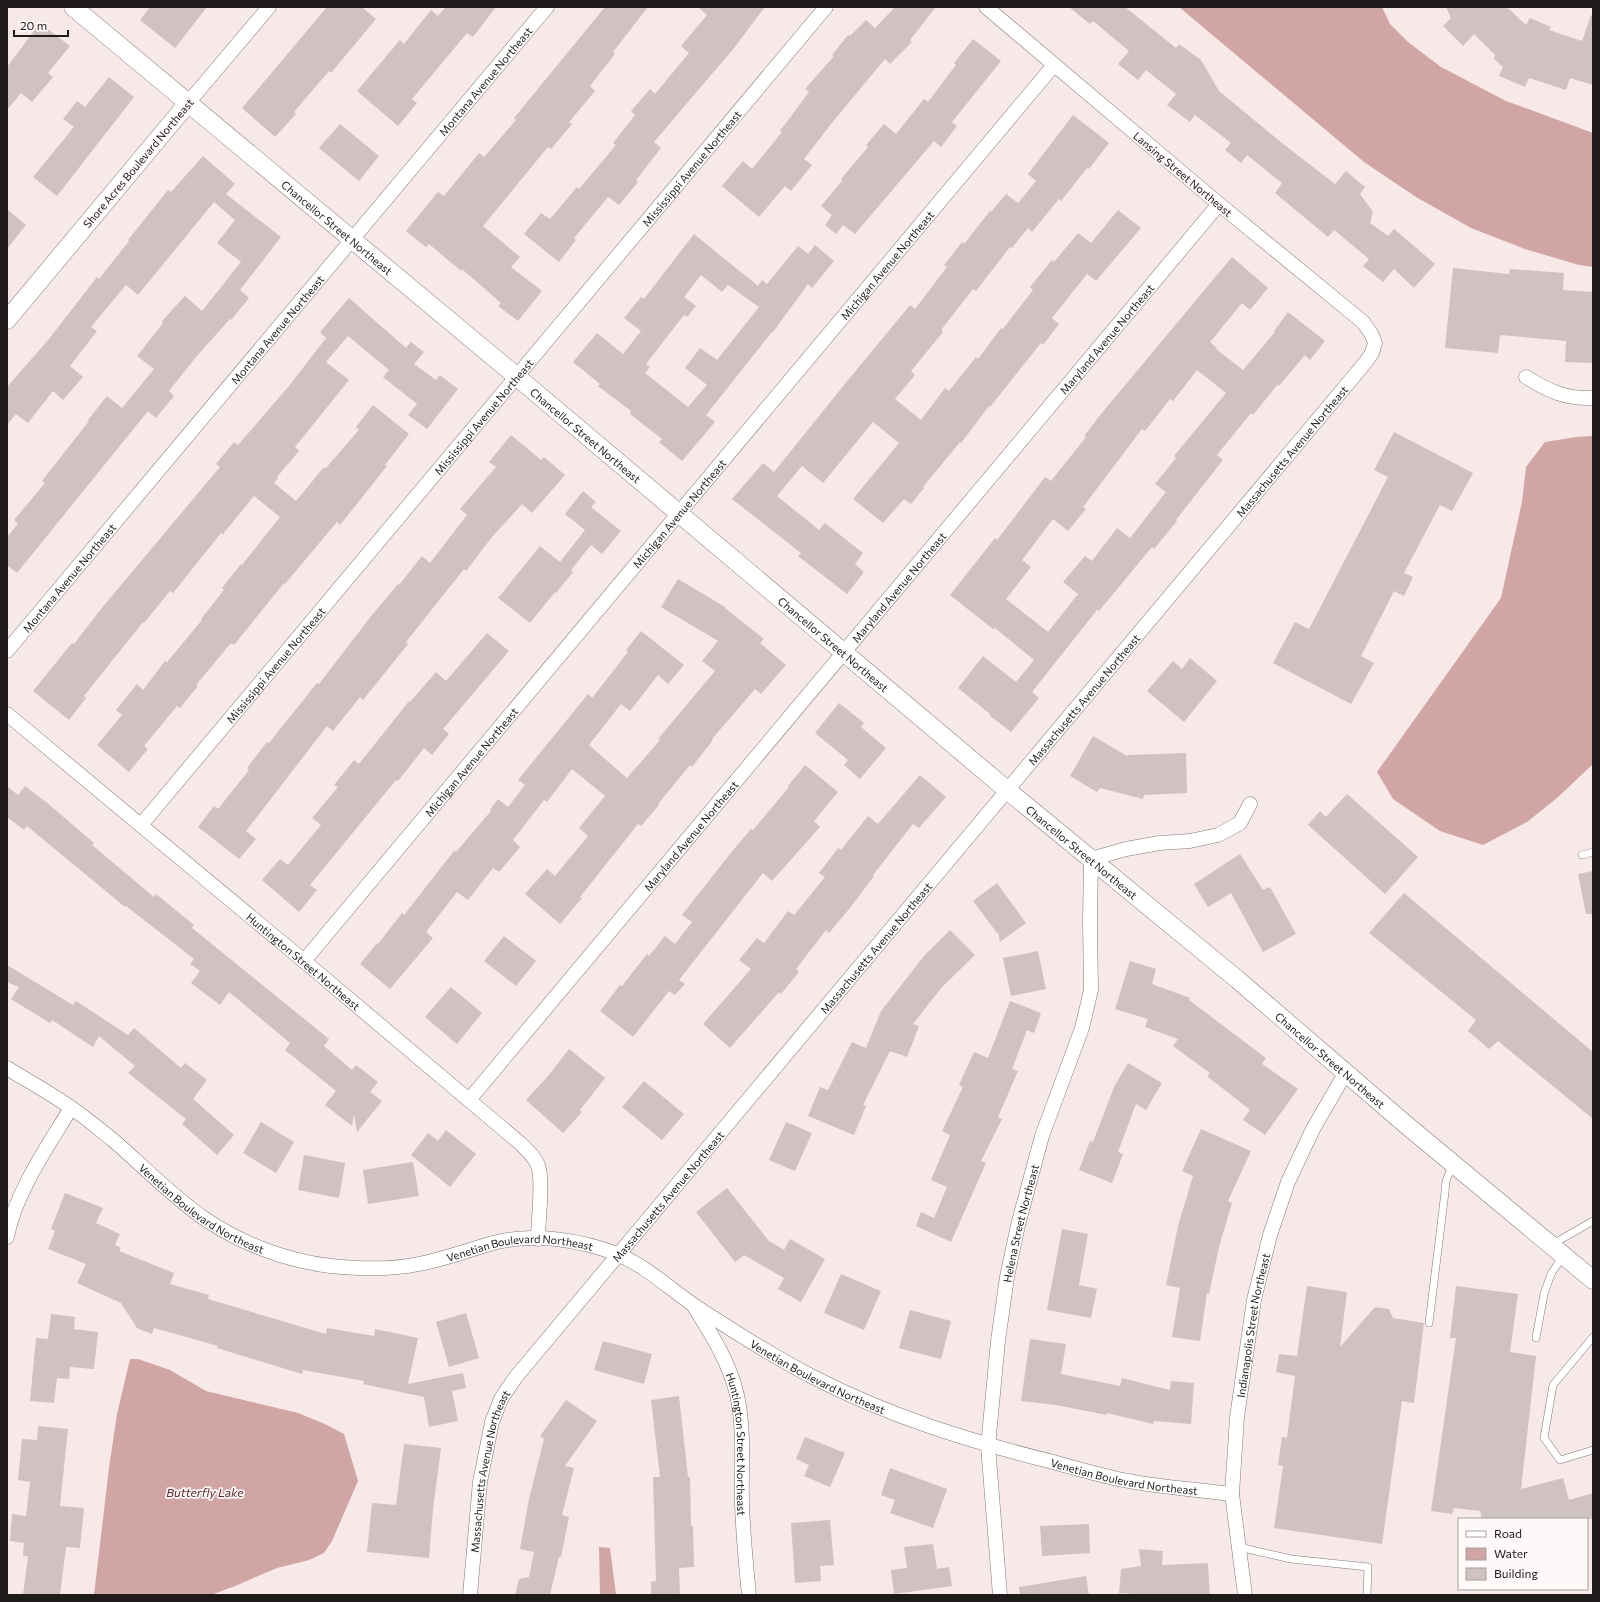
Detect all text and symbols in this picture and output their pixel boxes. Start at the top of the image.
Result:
scale bar [14,12,68,38]
text: 20 m [20,18,47,32]
street label: Montana Avenue Northeast [436,24,535,138]
street label: Shore Acres Boulevard Northeast [80,95,196,230]
street label: Mississippi Avenue Northeast [639,107,744,228]
street label: Lansing Street Northeast [1131,129,1235,219]
street label: Chancellor Street Northeast [279,177,396,277]
street label: Michigan Avenue Northeast [838,207,936,322]
street label: Montana Avenue Northeast [228,272,326,386]
street label: Maryland Avenue Northeast [1057,280,1156,396]
street label: Mississippi Avenue Northeast [431,355,536,477]
street label: Massachusetts Avenue Northeast [1233,382,1350,519]
street label: Chancellor Street Northeast [528,385,644,485]
street label: Michigan Avenue Northeast [630,456,728,570]
street label: Montana Avenue Northeast [19,520,118,634]
street label: Maryland Avenue Northeast [849,529,949,645]
street label: Chancellor Street Northeast [776,594,892,694]
street label: Mississippi Avenue Northeast [223,604,328,725]
street label: Massachusetts Avenue Northeast [1025,631,1142,767]
street label: Michigan Avenue Northeast [422,704,520,819]
street label: Maryland Avenue Northeast [641,777,741,893]
street label: Chancellor Street Northeast [1024,802,1141,902]
street label: Massachusetts Avenue Northeast [817,879,934,1016]
street label: Huntington Street Northeast [244,910,363,1013]
street label: Chancellor Street Northeast [1273,1009,1388,1111]
street label: Massachusetts Avenue Northeast [609,1127,726,1264]
street label: Venetian Boulevard Northeast [137,1161,266,1256]
street label: Helena Street Northeast [1000,1162,1041,1283]
street label: Venetian Boulevard Northeast [445,1231,595,1263]
street label: Indianapolis Street Northeast [1233,1251,1272,1398]
street label: Venetian Boulevard Northeast [748,1337,888,1416]
street label: Huntington Street Northeast [724,1371,749,1516]
street label: Massachusetts Avenue Northeast [467,1387,512,1553]
street label: Venetian Boulevard Northeast [1049,1455,1199,1497]
water label: Butterfly Lake [166,1485,244,1499]
legend [1458,1518,1588,1590]
text: Road [1494,1526,1522,1540]
text: Water [1494,1546,1528,1560]
text: Building [1494,1566,1538,1580]

